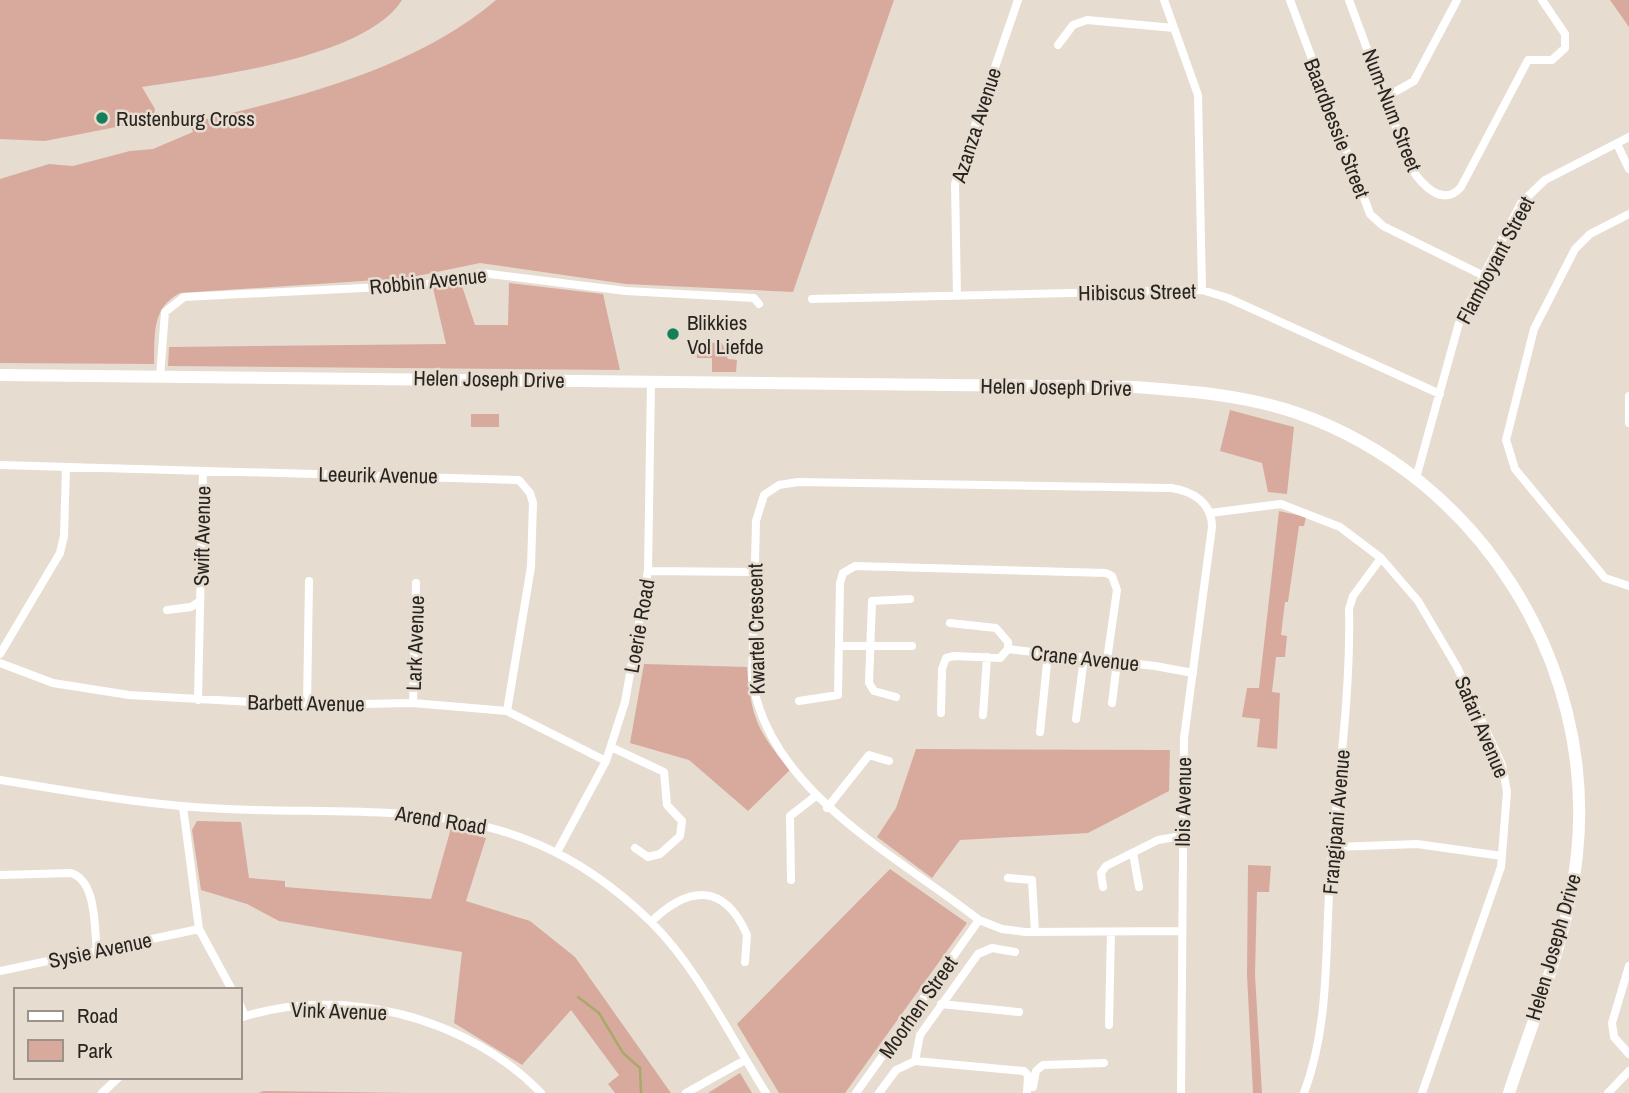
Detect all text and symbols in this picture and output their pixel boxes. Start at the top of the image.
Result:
street label: Num-Num Street [1355,45,1429,176]
street label: Baardbessie Street [1297,54,1377,202]
street label: Azanza Avenue [943,64,1008,187]
place label: Rustenburg Cross [116,104,255,133]
marker: Rustenburg Cross [94,110,110,126]
street label: Flamboyant Street [1449,191,1541,329]
street label: Robbin Avenue [368,260,488,302]
street label: Hibiscus Street [1078,276,1196,308]
place label: Blikkies Vol Liefde [687,308,764,361]
marker: Blikkies Vol Liefde [665,326,681,342]
street label: Helen Joseph Drive [413,363,565,395]
street label: Helen Joseph Drive [980,371,1132,403]
street label: Leeurik Avenue [318,459,438,491]
street label: Swift Avenue [187,486,217,586]
street label: Kwartel Crescent [740,563,772,695]
street label: Loerie Road [616,577,662,675]
street label: Lark Avenue [399,595,431,691]
street label: Crane Avenue [1029,638,1141,678]
street label: Safari Avenue [1448,672,1516,782]
street label: Barbett Avenue [247,687,365,719]
street label: Frangipani Avenue [1315,748,1357,896]
street label: Ibis Avenue [1168,757,1198,847]
street label: Arend Road [392,798,489,842]
street label: Helen Joseph Drive [1518,870,1588,1024]
street label: Sysie Avenue [46,925,154,975]
street label: Moorhen Street [872,950,964,1064]
legend [14,988,242,1079]
street label: Vink Avenue [290,995,388,1027]
text: Road [77,1001,118,1030]
text: Park [77,1036,113,1065]

